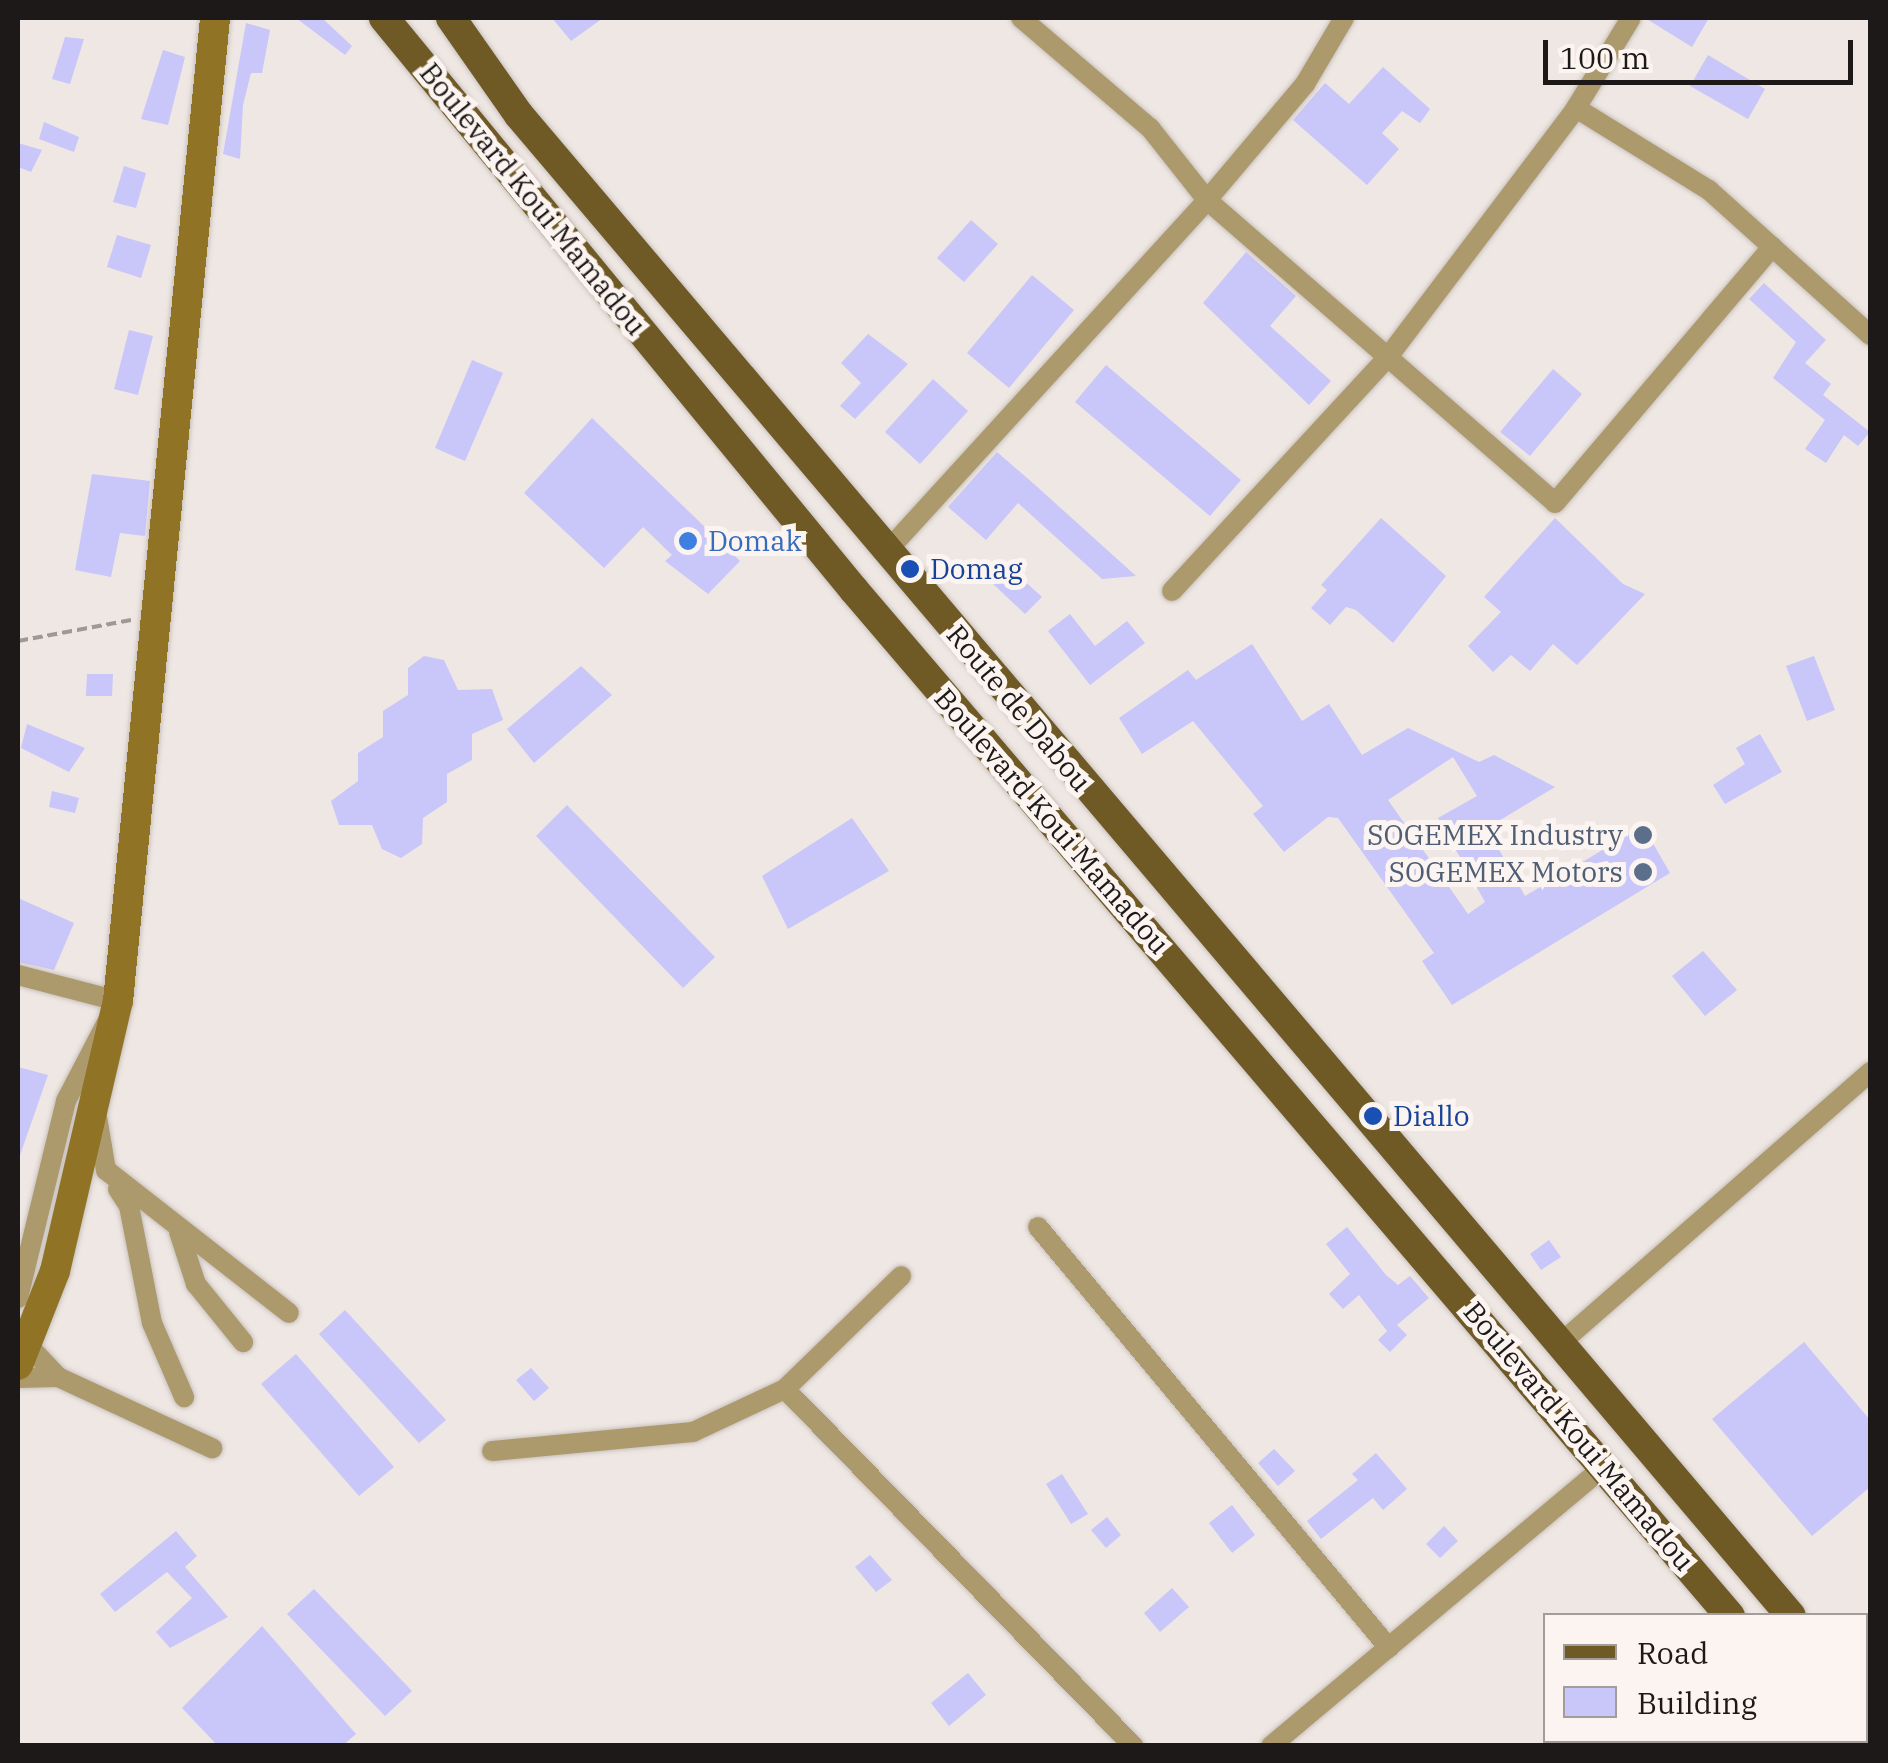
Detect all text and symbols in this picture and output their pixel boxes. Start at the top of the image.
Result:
scale bar [1548,20,1858,82]
text: 100 m [1560,38,1650,77]
street label: Boulevard Koui Mamadou [413,56,653,342]
place label: Domak [708,524,802,558]
marker: Domak [677,530,699,552]
place label: Domag [930,552,1023,586]
marker: Domag [899,558,921,580]
street label: Route de Dabou [940,618,1098,798]
street label: Boulevard Koui Mamadou [928,682,1176,960]
place label: SOGEMEX Industry [1367,818,1623,852]
marker: SOGEMEX Industry [1632,824,1654,846]
place label: SOGEMEX Motors [1389,855,1623,889]
marker: SOGEMEX Motors [1632,861,1654,883]
place label: Diallo [1393,1099,1469,1133]
marker: Diallo [1362,1105,1384,1127]
street label: Boulevard Koui Mamadou [1457,1295,1701,1577]
legend [1543,1613,1868,1743]
text: Road [1637,1633,1709,1672]
text: Building [1637,1683,1757,1722]

